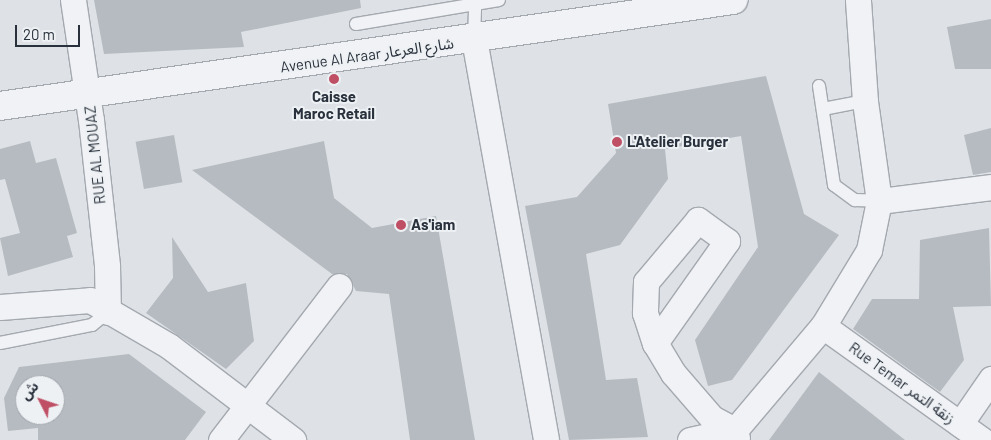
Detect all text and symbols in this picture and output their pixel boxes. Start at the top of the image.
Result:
scale bar [18,15,82,47]
text: 20 m [23,25,55,43]
street label: Avenue Al Araar شارع العرعار [279,34,455,76]
marker: Caisse Maroc Retail [328,73,340,85]
place label: Caisse Maroc Retail [293,87,375,122]
street label: RUE AL MOUAZ [81,105,109,205]
place label: L'Atelier Burger [627,133,728,151]
marker: L'Atelier Burger [611,136,623,148]
place label: As'iam [411,216,455,234]
marker: As'iam [395,219,407,231]
street label: Rue Temar زنقة التمر [845,338,959,428]
north arrow [15,375,65,425]
text: ش [16,378,42,403]

